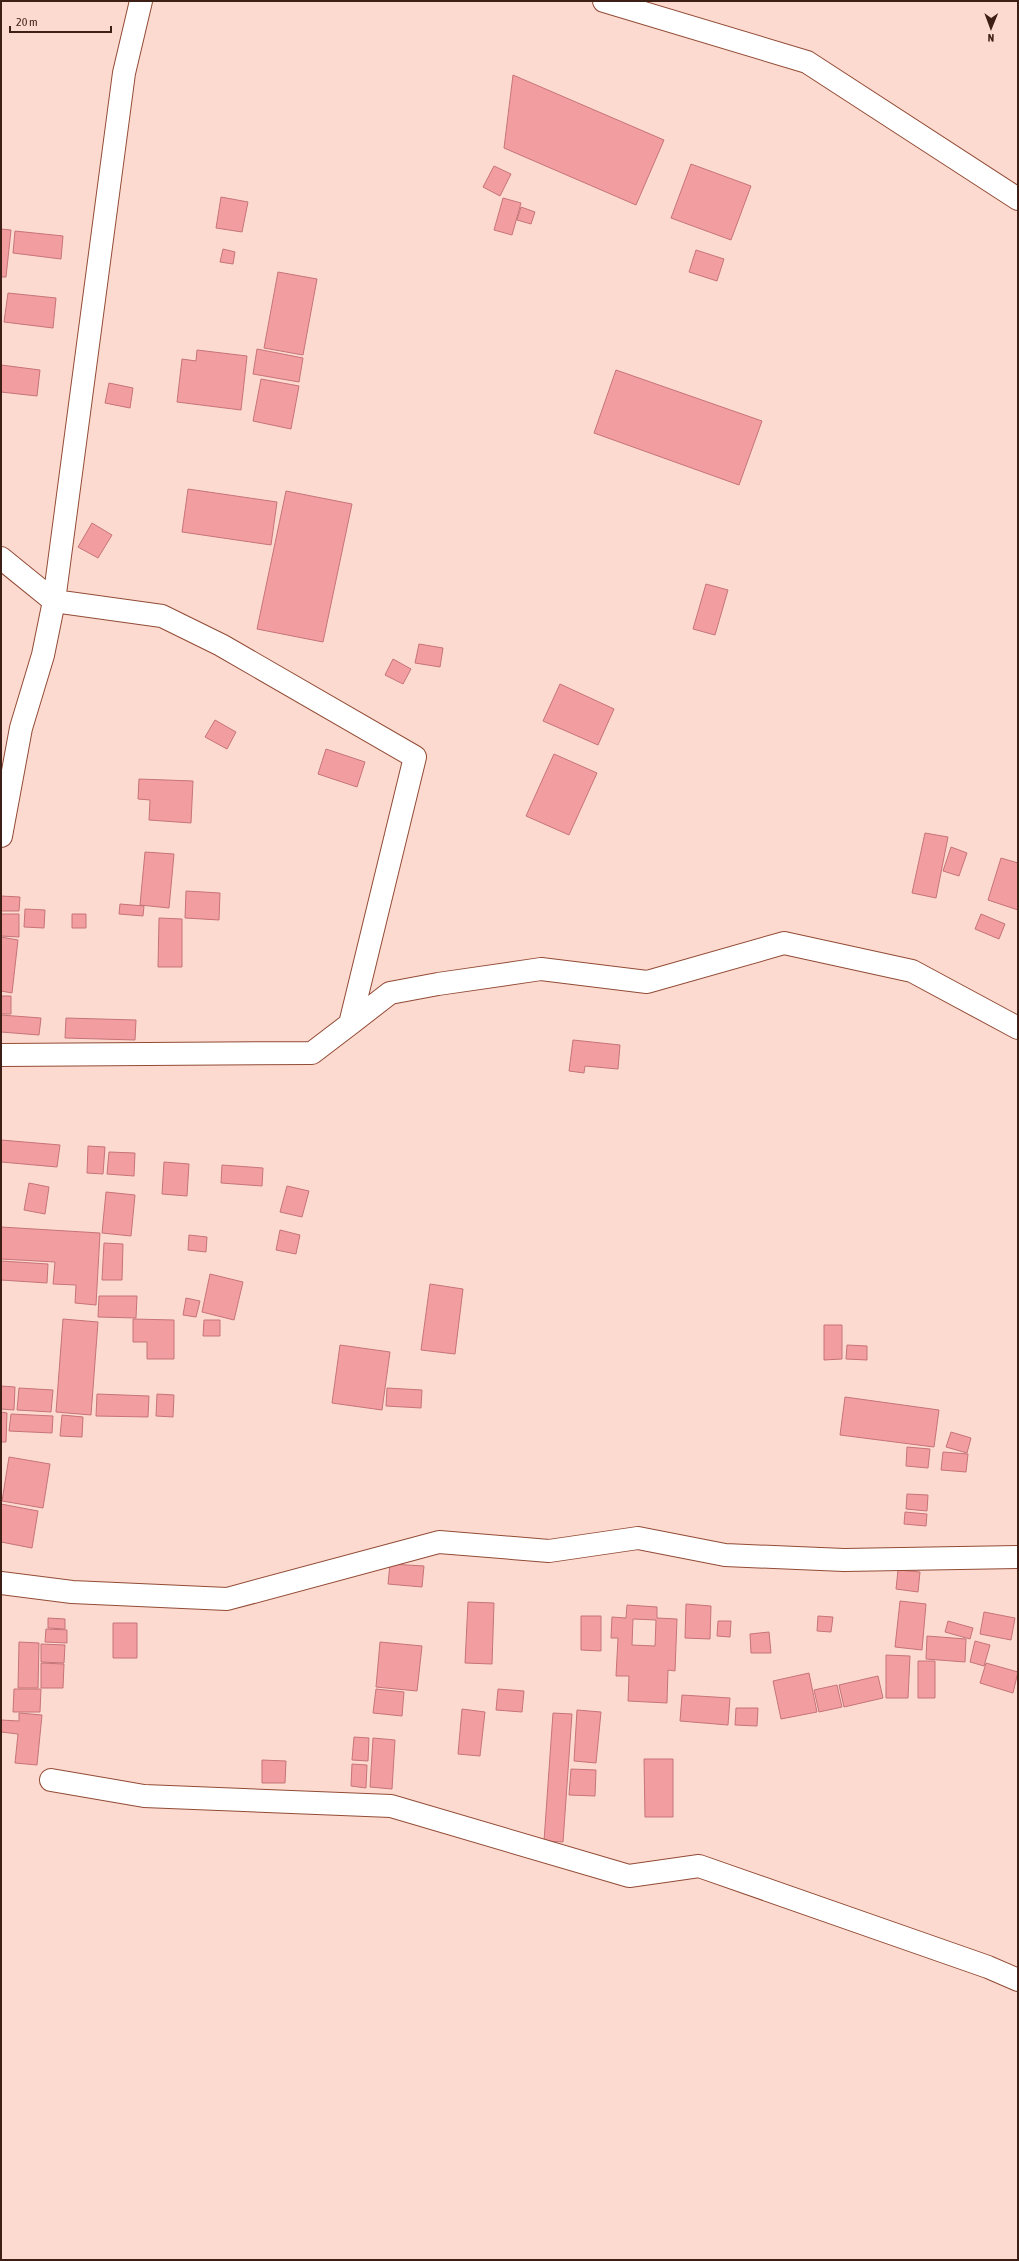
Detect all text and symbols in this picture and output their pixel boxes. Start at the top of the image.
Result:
scale bar [10,8,111,34]
north arrow [971,8,1011,48]
text: 20 m [16,15,38,29]
text: N [987,32,994,44]

